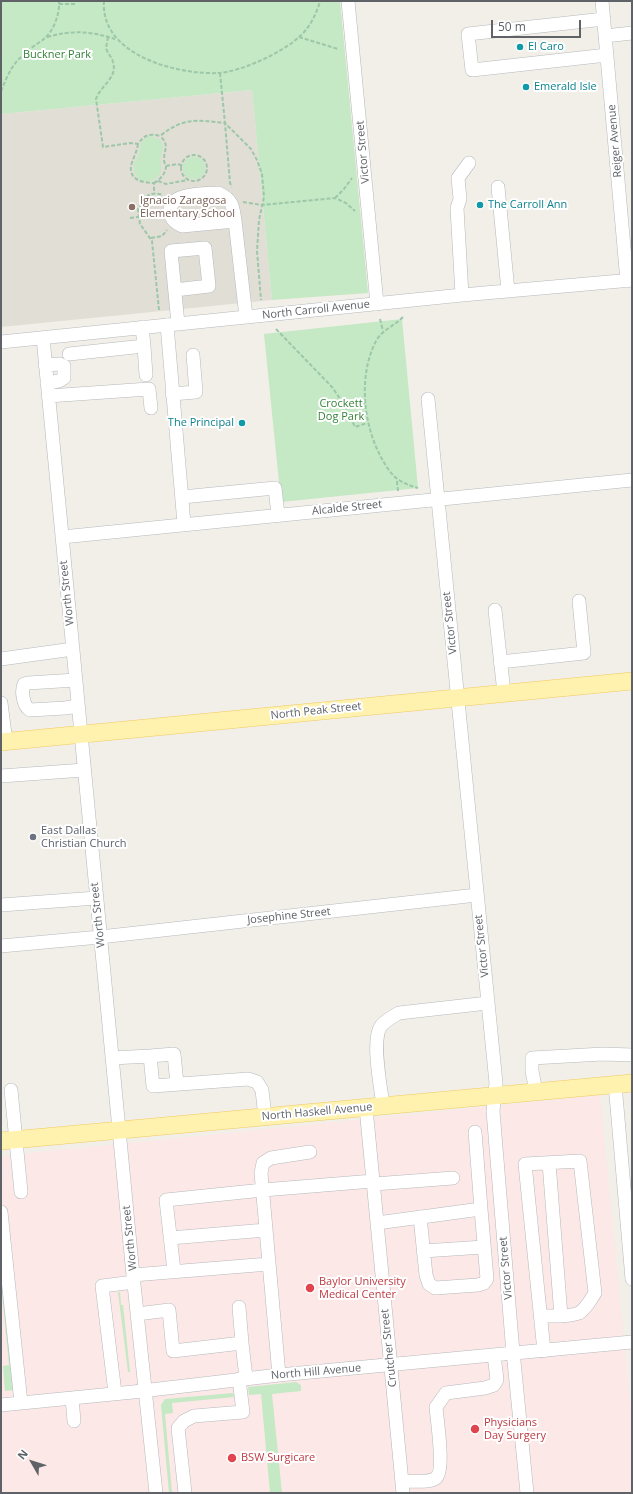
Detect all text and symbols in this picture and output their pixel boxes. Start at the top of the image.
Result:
scale bar [493,12,583,38]
text: 50 m [498,18,526,35]
place label: El Caro [528,40,564,54]
marker: El Caro [515,42,525,52]
park label: Buckner Park [23,48,91,62]
place label: Emerald Isle [534,80,597,94]
marker: Emerald Isle [521,82,531,92]
street label: Reiger Avenue [605,104,625,178]
street label: Victor Street [354,120,372,184]
place label: Ignacio Zaragosa Elementary School [140,194,235,220]
place label: The Carroll Ann [488,198,567,212]
marker: The Carroll Ann [475,200,485,210]
marker: Ignacio Zaragosa Elementary School [127,202,137,212]
street label: North Carroll Avenue [261,298,371,322]
park label: Crockett Dog Park [318,397,364,423]
place label: The Principal [168,416,234,430]
marker: The Principal [237,418,247,428]
street label: Alcalde Street [311,498,383,518]
street label: Worth Street [57,560,77,626]
street label: Victor Street [440,591,460,655]
street label: North Peak Street [270,700,362,722]
place label: East Dallas Christian Church [41,824,127,850]
marker: East Dallas Christian Church [28,832,38,842]
street label: Worth Street [88,882,108,948]
street label: Josephine Street [247,905,331,927]
street label: Victor Street [472,914,492,978]
street label: North Haskell Avenue [261,1101,373,1123]
street label: Worth Street [120,1205,140,1271]
street label: Victor Street [497,1236,515,1300]
place label: Baylor University Medical Center [319,1275,406,1301]
marker: Baylor University Medical Center [304,1282,316,1294]
street label: Crutcher Street [378,1308,400,1388]
street label: North Hill Avenue [270,1361,362,1383]
place label: Physicians Day Surgery [484,1416,546,1442]
marker: Physicians Day Surgery [469,1423,481,1435]
north arrow [12,1442,52,1482]
text: N [14,1446,31,1462]
place label: BSW Surgicare [241,1451,315,1465]
marker: BSW Surgicare [226,1452,238,1464]

